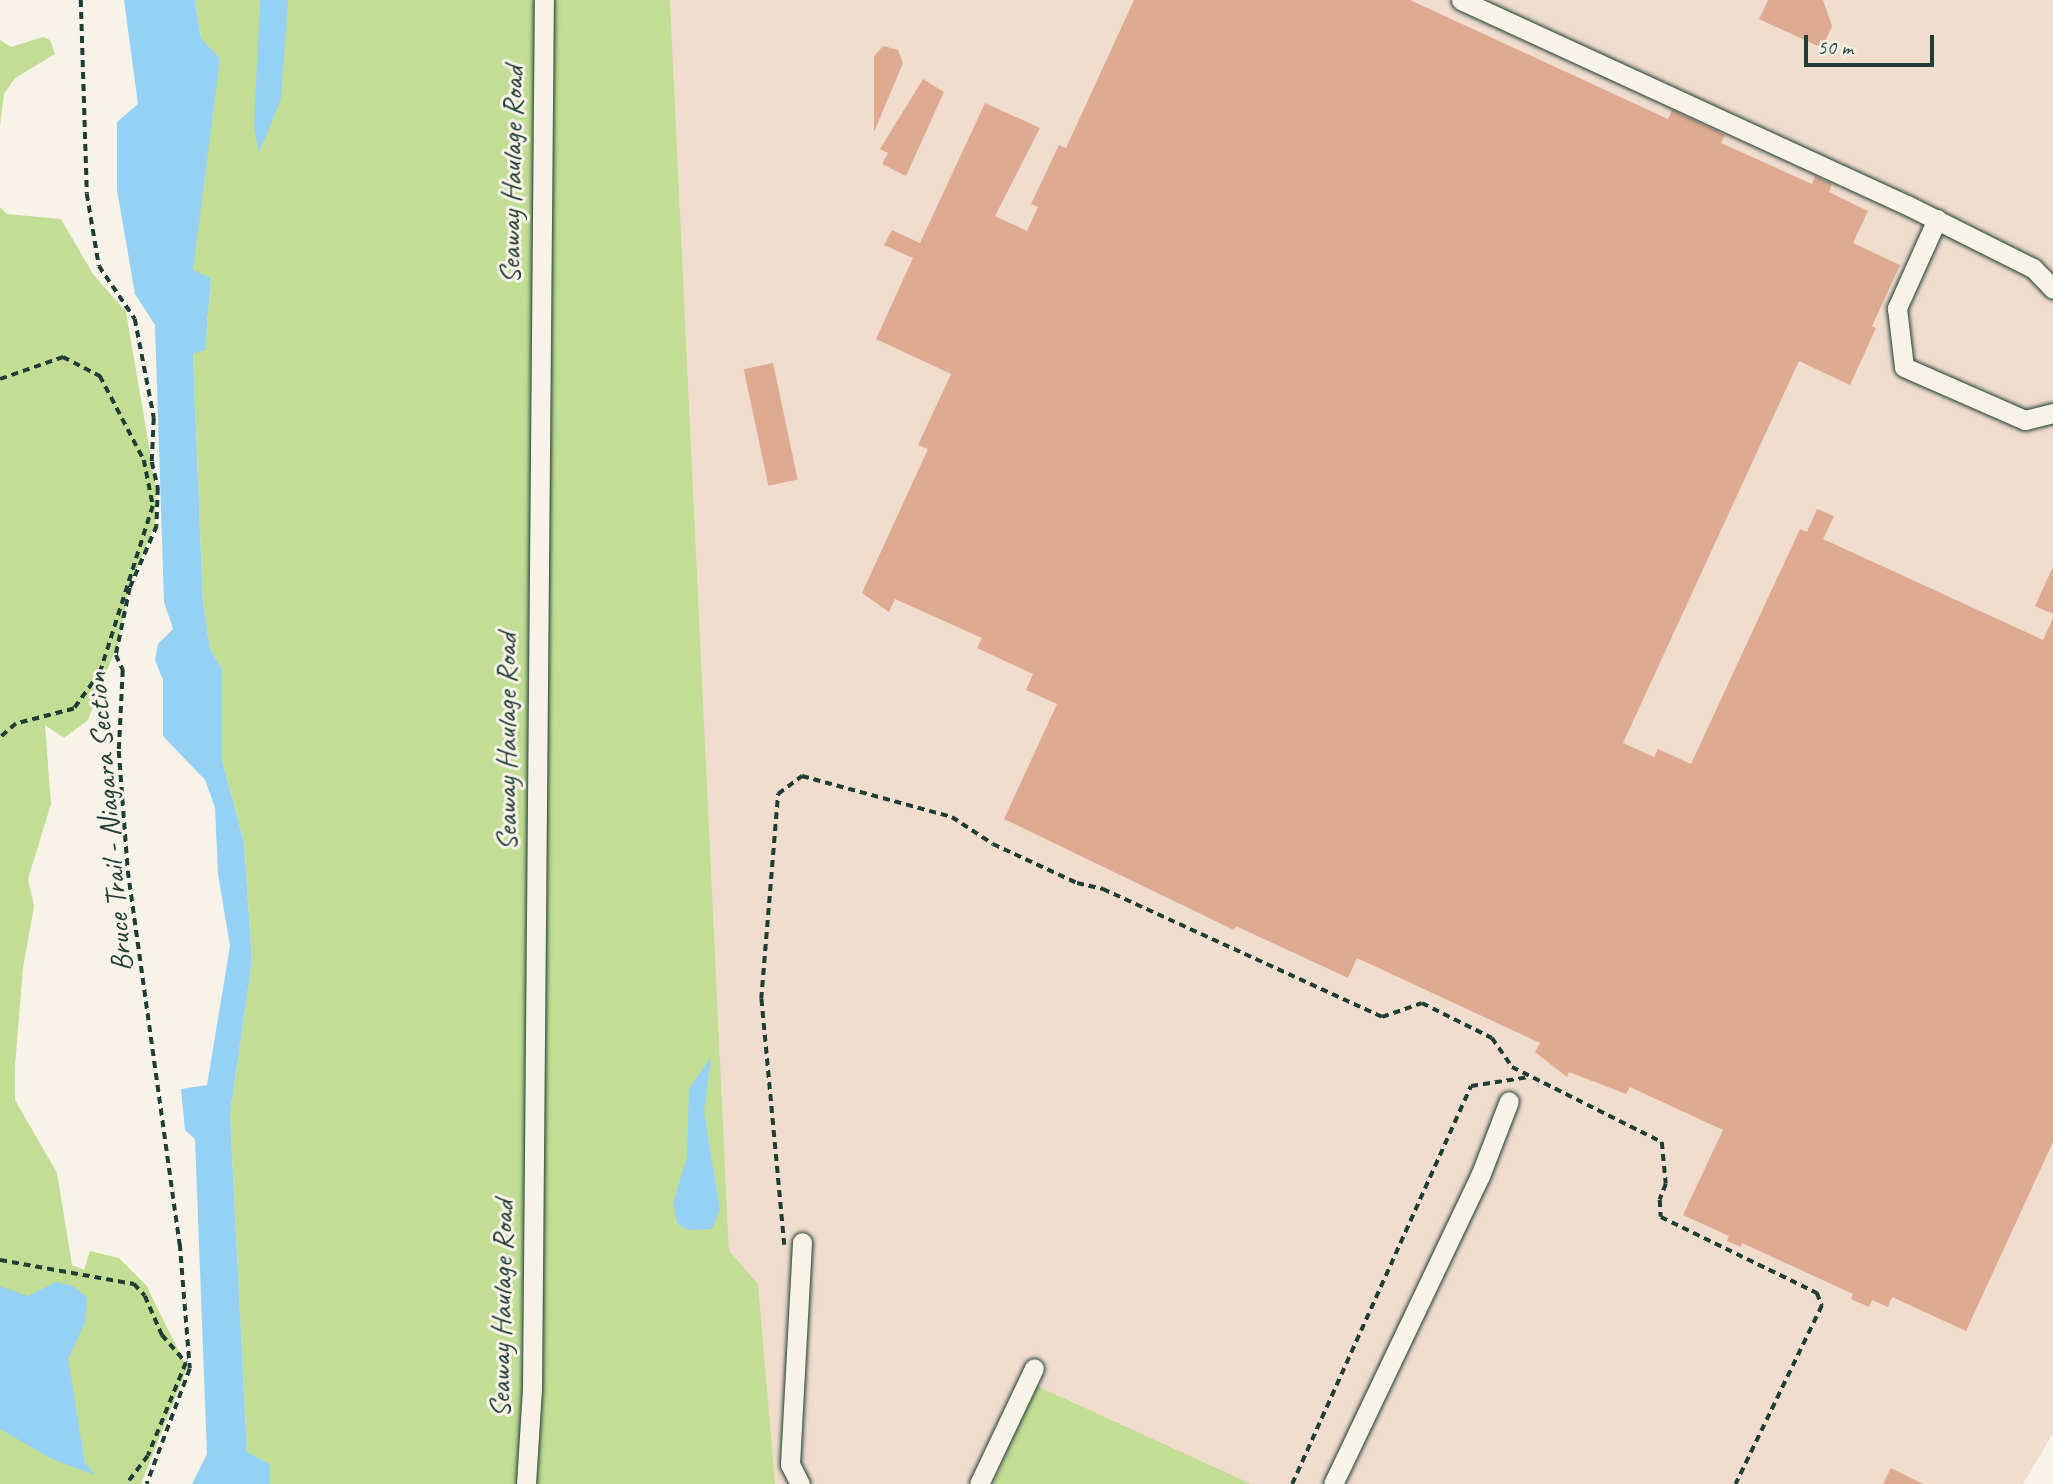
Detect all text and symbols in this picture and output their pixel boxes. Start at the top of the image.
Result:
scale bar [1808,21,1938,65]
text: 50 m [1817,34,1853,60]
street label: Seaway Haulage Road [491,66,531,284]
street label: Seaway Haulage Road [488,633,524,851]
street label: Bruce Trail - Niagara Section [78,671,140,973]
street label: Seaway Haulage Road [481,1200,521,1418]

